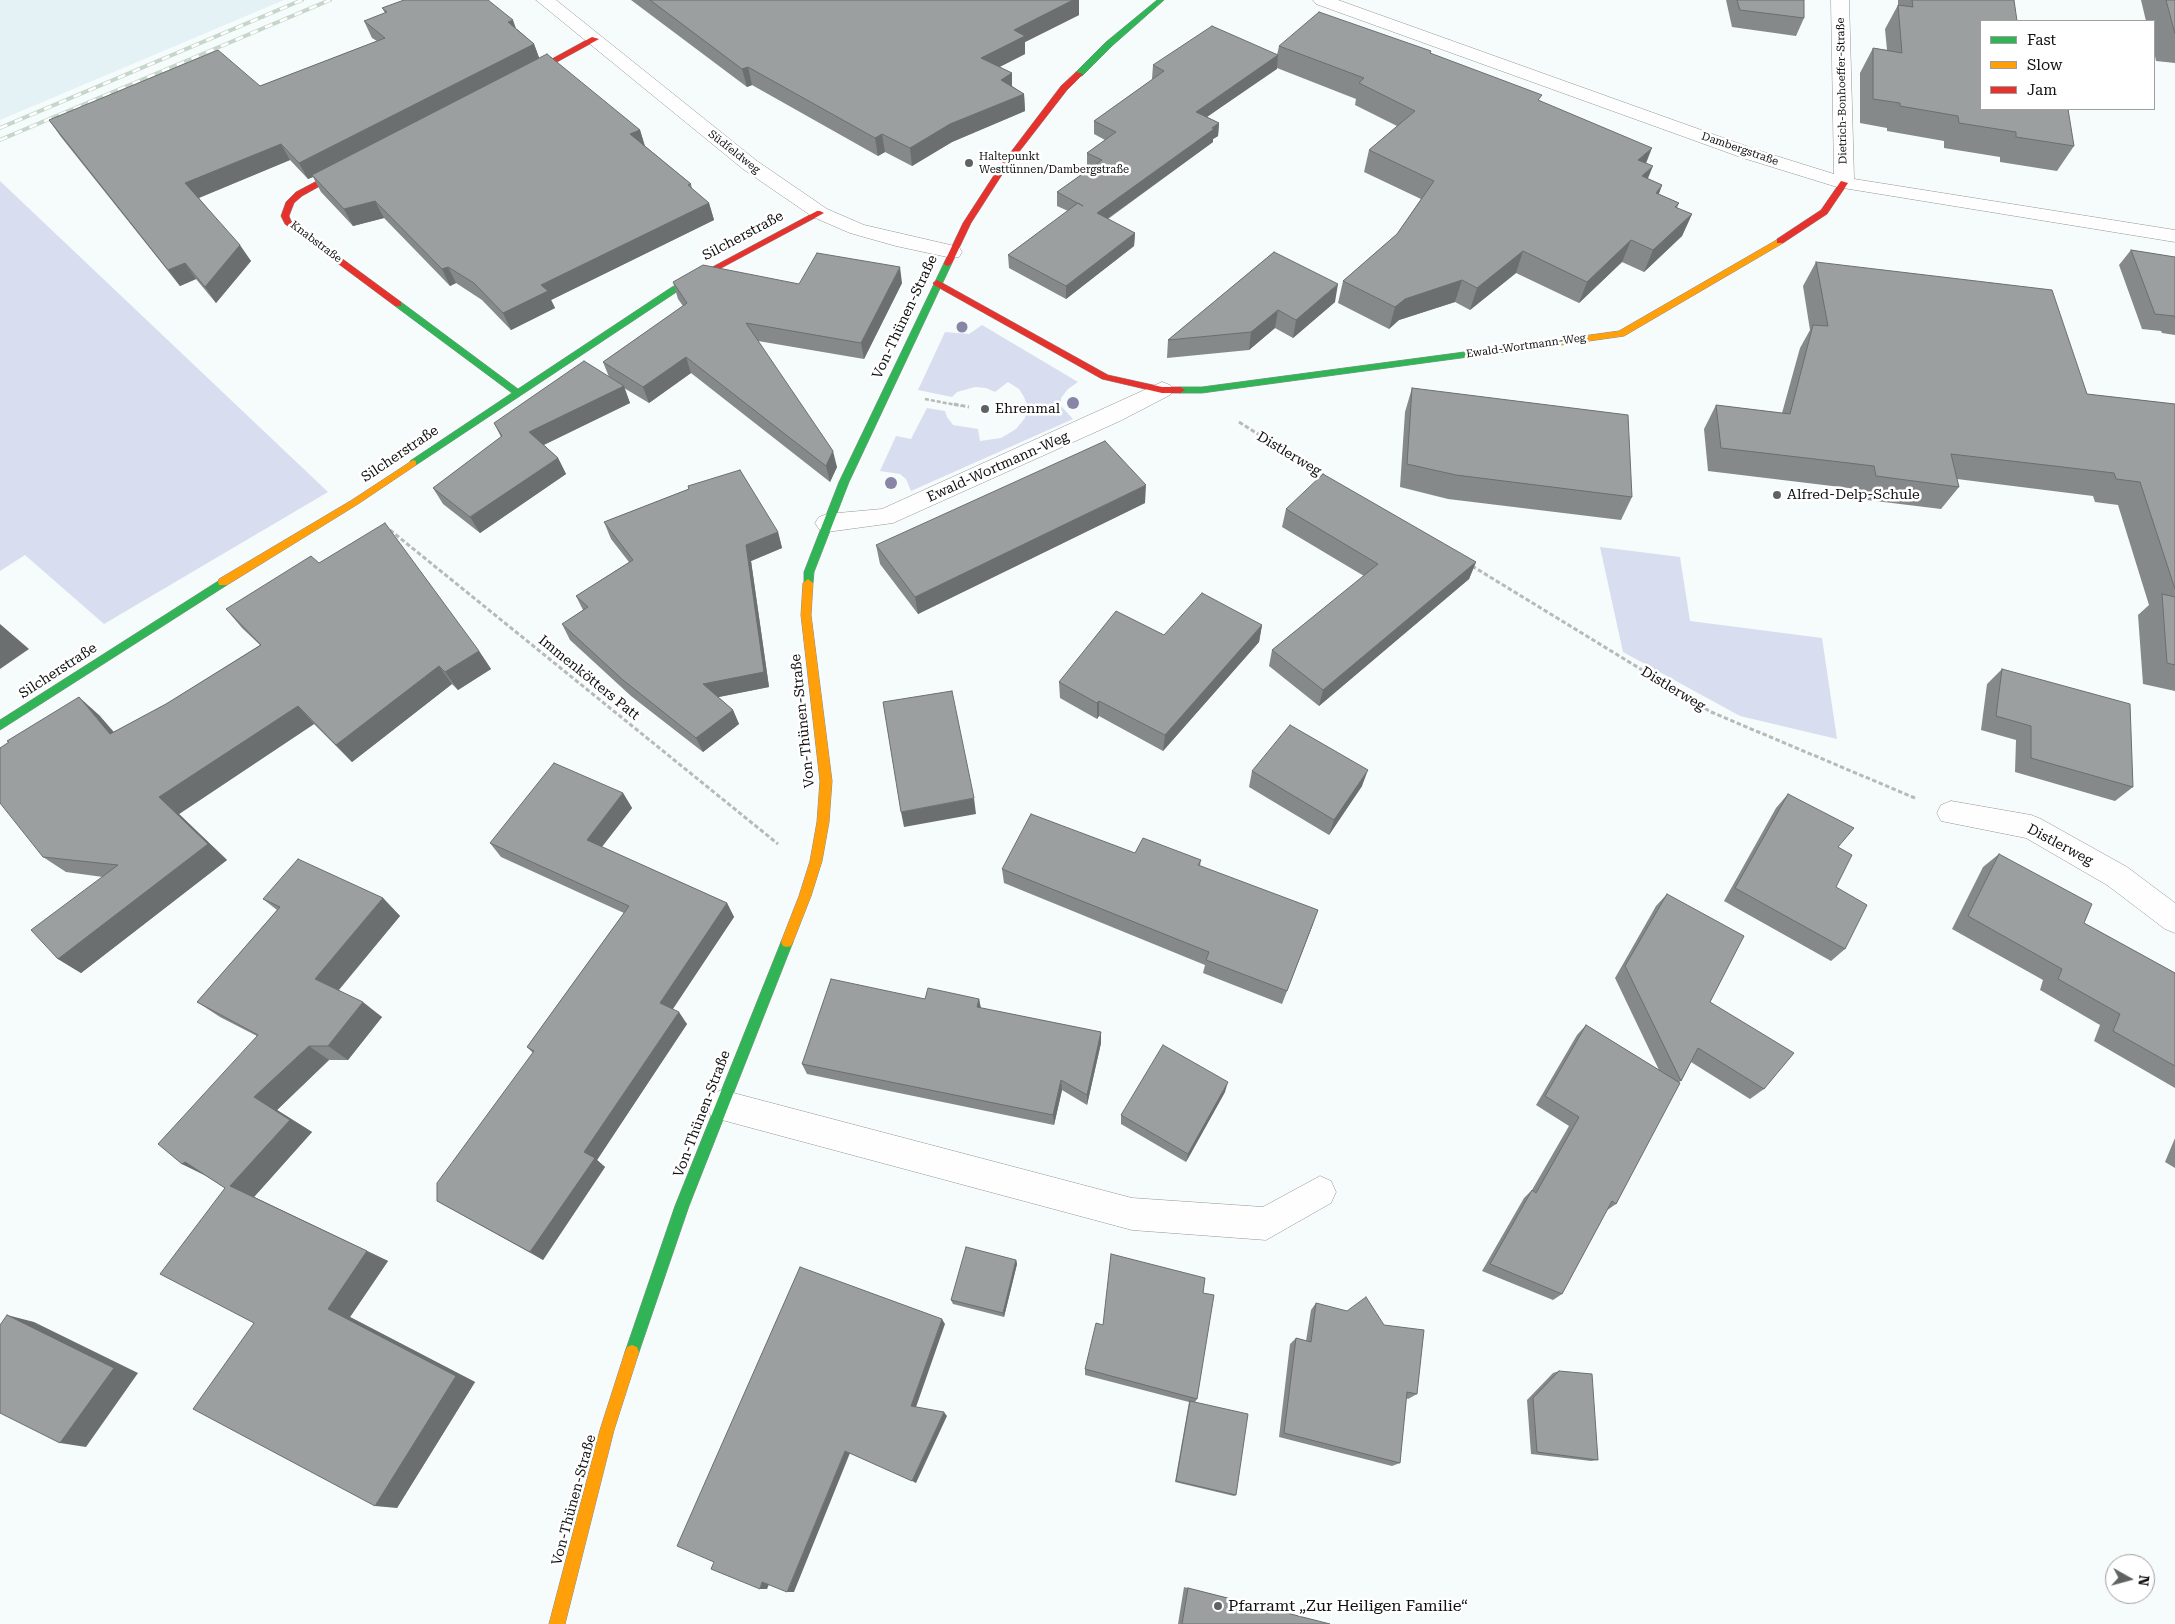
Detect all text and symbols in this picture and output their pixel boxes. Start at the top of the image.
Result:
street label: Dietrich-Bonhoeffer-Straße [1834,17,1850,165]
legend [1980,20,2155,110]
text: Fast [2027,31,2056,49]
text: Slow [2027,56,2062,74]
text: Jam [2027,81,2057,99]
street label: Südfeldweg [705,128,763,176]
street label: Dambergstraße [1700,130,1780,168]
place label: Haltepunkt Westtünnen/Dambergstraße [979,150,1129,176]
marker: Haltepunkt Westtünnen/Dambergstraße [963,157,975,169]
street label: Silcherstraße [700,208,786,264]
street label: Knabstraße [288,218,344,266]
street label: Von-Thünen-Straße [869,252,941,382]
street label: Ewald-Wortmann-Weg [1465,331,1587,361]
place label: Ehrenmal [995,401,1060,417]
marker: Ehrenmal [979,403,991,415]
street label: Silcherstraße [358,422,442,486]
street label: Ewald-Wortmann-Weg [924,428,1072,506]
street label: Distlerweg [1254,428,1324,480]
place label: Alfred-Delp-Schule [1787,487,1920,503]
marker: Alfred-Delp-Schule [1771,489,1783,501]
street label: Immenkötters Patt [535,632,643,724]
street label: Silcherstraße [16,640,100,702]
street label: Von-Thünen-Straße [788,653,818,789]
street label: Distlerweg [1638,663,1708,715]
street label: Distlerweg [2024,821,2096,869]
street label: Von-Thünen-Straße [670,1048,734,1180]
street label: Von-Thünen-Straße [548,1433,600,1567]
north arrow [2105,1554,2155,1604]
text: N [2135,1574,2152,1587]
place label: Pfarramt „Zur Heiligen Familie“ [1228,1596,1468,1616]
marker: Pfarramt „Zur Heiligen Familie“ [1212,1600,1224,1612]

